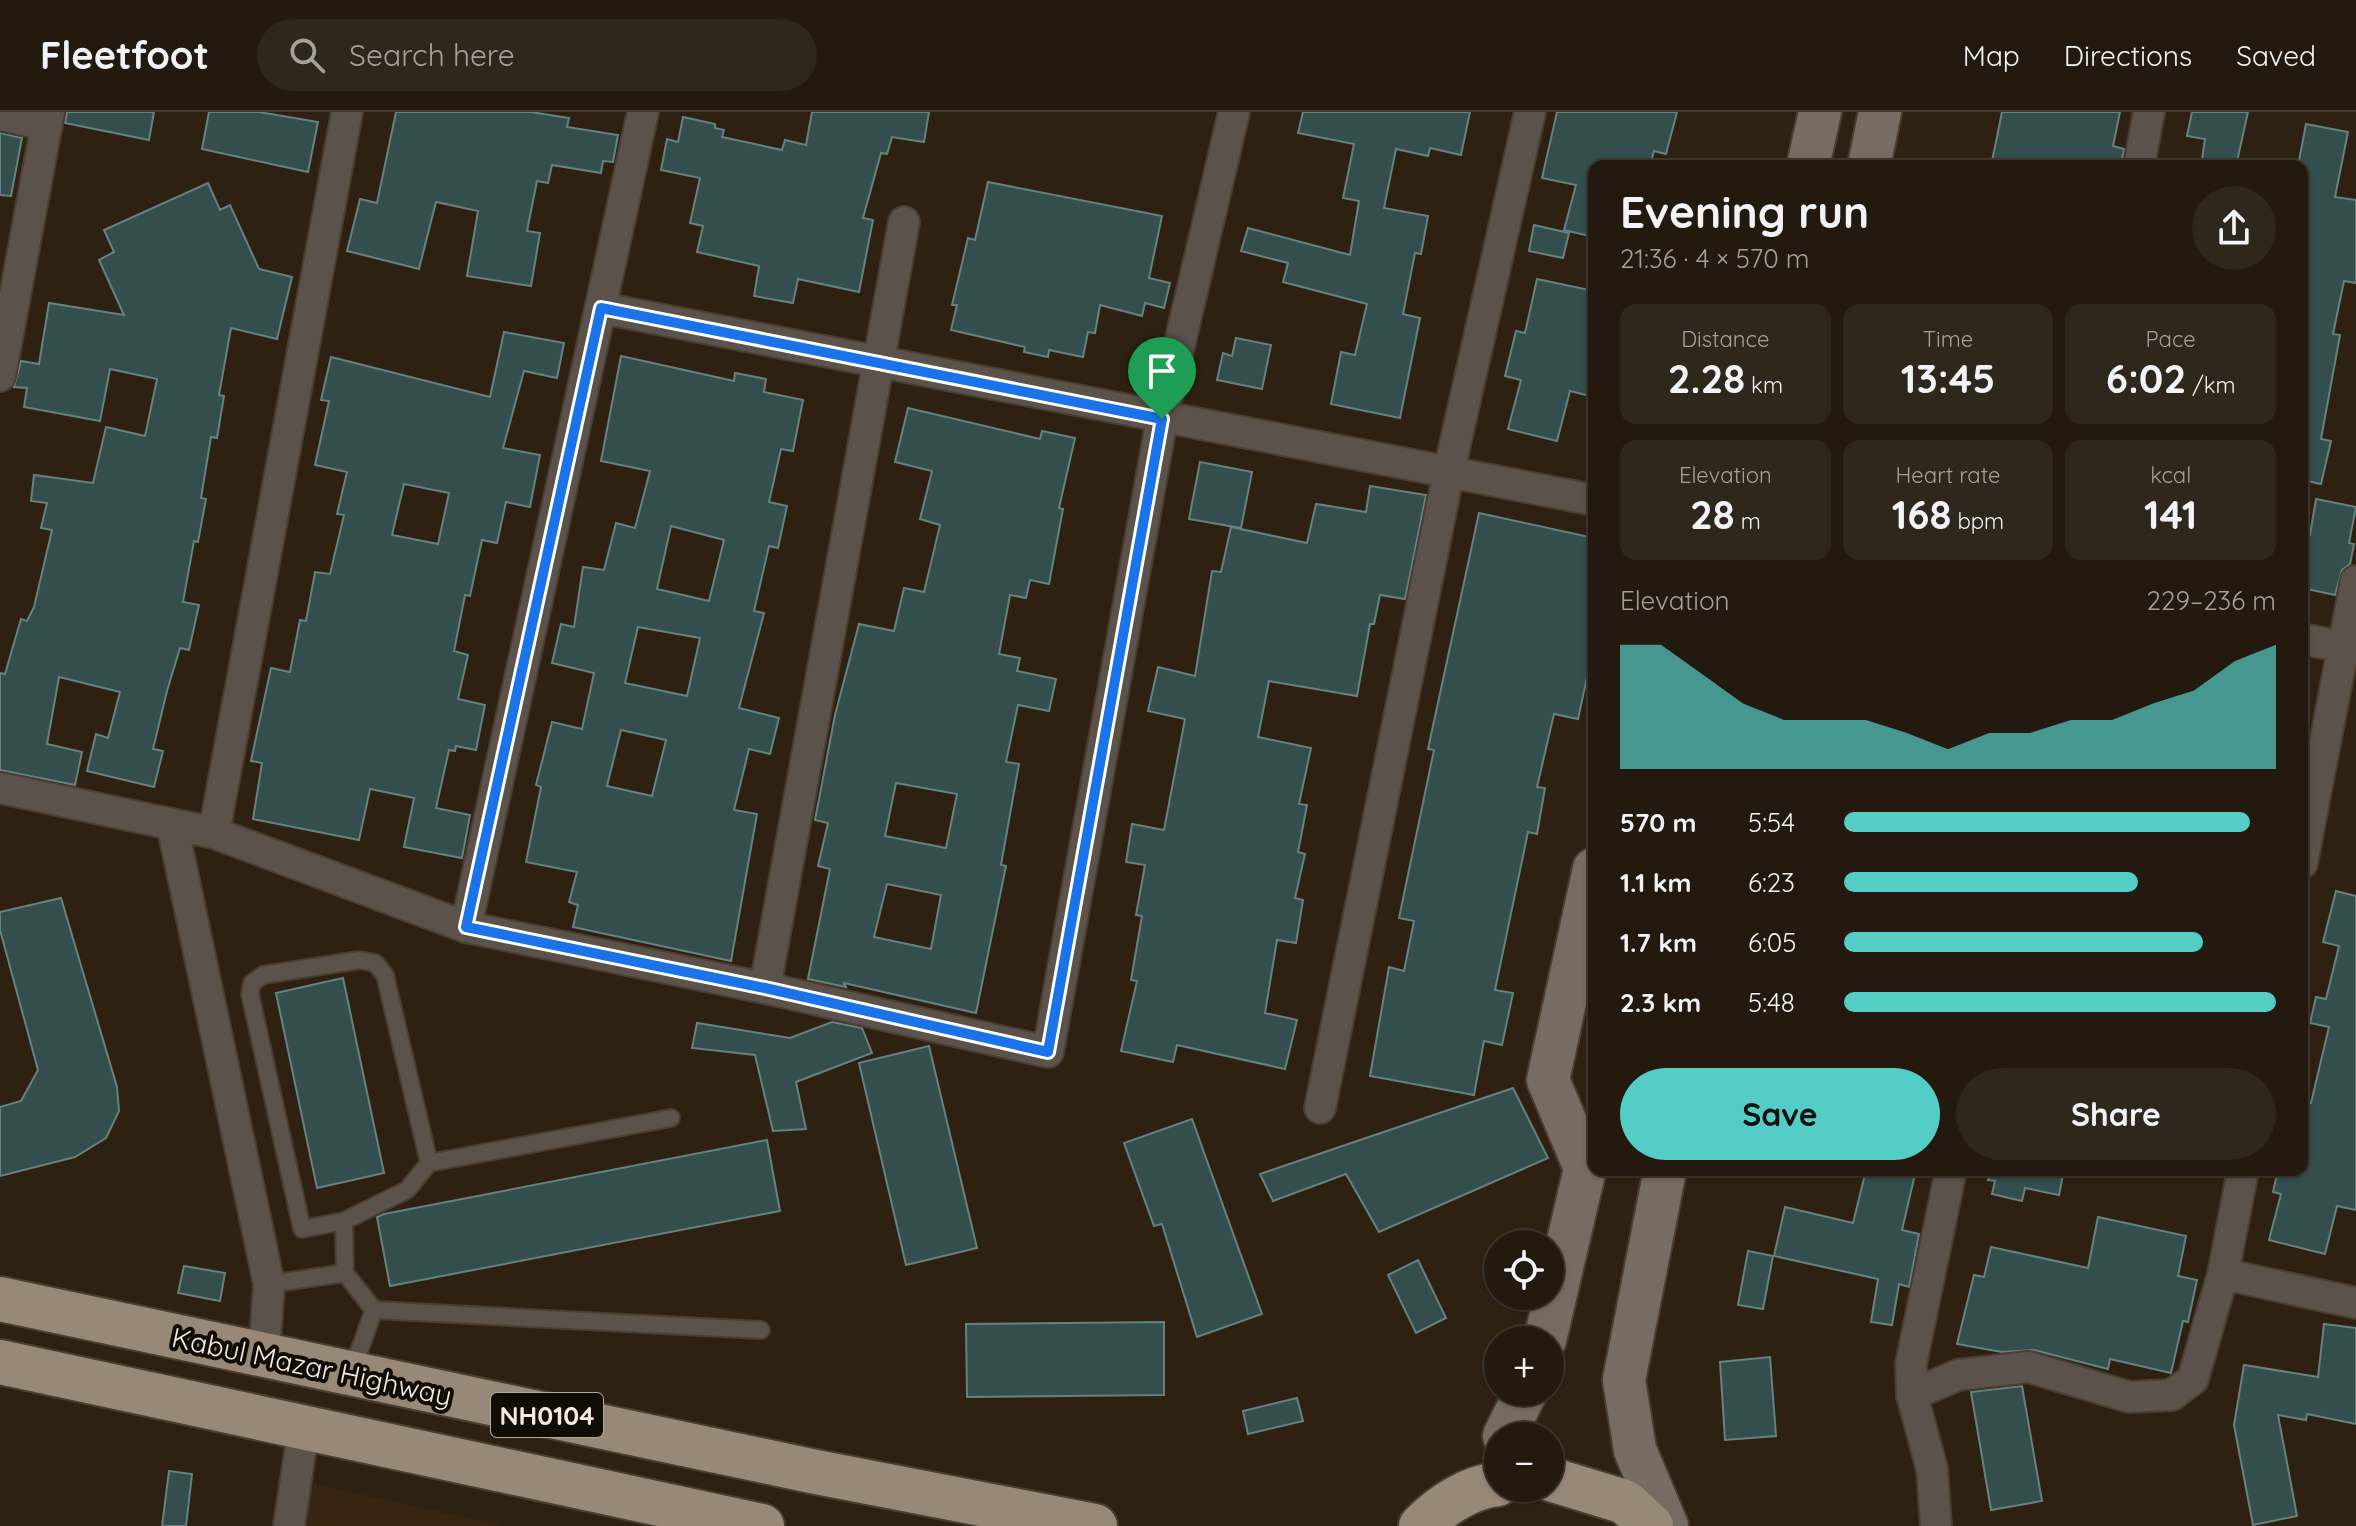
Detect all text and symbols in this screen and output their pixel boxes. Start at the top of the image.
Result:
search box [257,19,817,91]
text: Fleetfoot [40,31,209,79]
icon: search [285,33,329,77]
text: Search here [349,36,515,74]
text: Map [1963,38,2020,73]
text: Directions [2064,38,2192,73]
text: Saved [2236,38,2316,73]
text: Evening run [1620,184,1869,239]
button: share [2192,186,2276,270]
text: 21:36 · 4 × 570 m [1620,242,1810,275]
text: Distance [1681,325,1769,353]
text: Time [1923,325,1973,353]
text: Pace [2146,325,2196,353]
pin [1128,337,1196,419]
icon: arrive [1140,349,1184,393]
text: 2.28 [1668,353,1745,403]
text: 13:45 [1901,353,1995,403]
text: 6:02 [2106,353,2186,403]
text: km [1745,371,1783,399]
text: /km [2186,371,2236,399]
text: Elevation [1679,461,1772,489]
text: Heart rate [1896,461,2000,489]
text: kcal [2150,461,2191,489]
text: 28 [1690,489,1735,539]
text: 168 [1892,489,1951,539]
text: 141 [2144,489,2197,539]
text: m [1735,507,1761,535]
text: bpm [1951,507,2004,535]
text: Elevation [1620,584,1730,617]
text: 229–236 m [2147,584,2276,617]
text: 570 m [1620,806,1696,839]
text: 5:54 [1748,806,1795,839]
text: 1.1 km [1620,866,1691,899]
text: 6:23 [1748,866,1795,899]
text: 1.7 km [1620,926,1697,959]
text: 6:05 [1748,926,1797,959]
text: 2.3 km [1620,986,1701,1019]
text: 5:48 [1748,986,1795,1019]
button: Save [1620,1068,1940,1160]
button: Share [1956,1068,2276,1160]
map controls [1484,1230,1564,1502]
button: locate [1484,1230,1564,1310]
street label: Kabul Mazar Highway [169,1319,455,1413]
button: + [1484,1326,1564,1406]
road number: NH0104 [491,1393,603,1437]
button: − [1484,1422,1564,1502]

